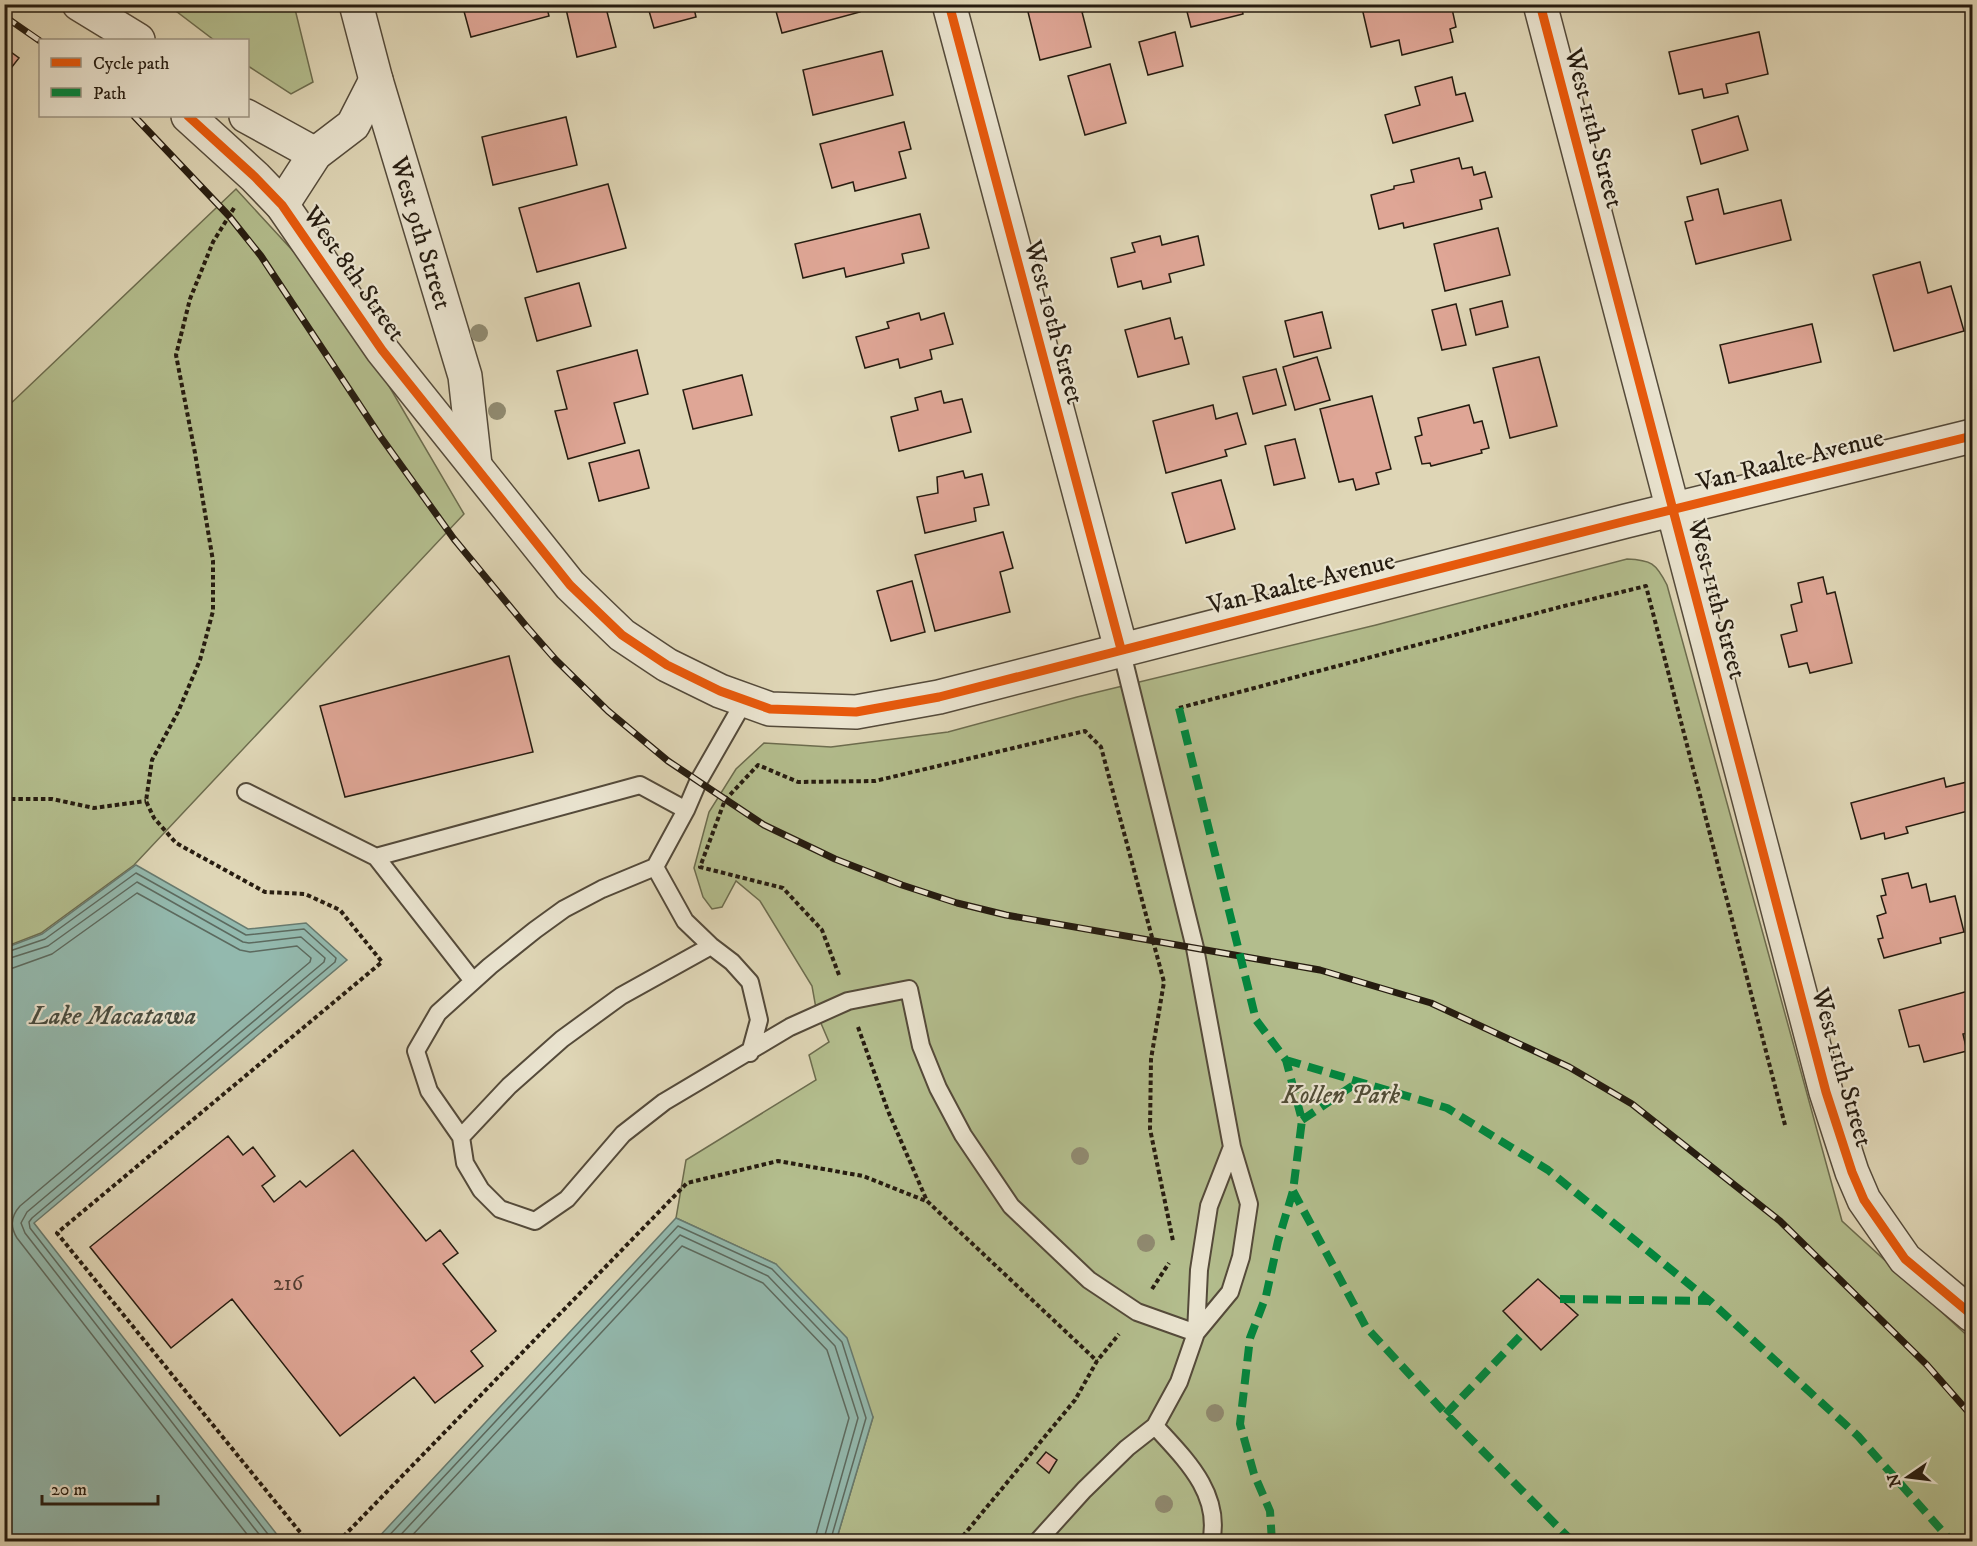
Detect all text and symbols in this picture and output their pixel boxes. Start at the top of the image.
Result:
legend [39,39,249,117]
street label: West 11th Street [1556,44,1631,212]
text: Cycle path [93,53,170,75]
text: Path [93,83,127,105]
street label: West 9th Street [382,152,459,313]
street label: West 8th Street [294,199,413,348]
street label: West 10th Street [1016,236,1091,408]
street label: Van Raalte Avenue [1692,421,1887,500]
street label: West 11th Street [1679,515,1754,683]
street label: Van Raalte Avenue [1203,544,1398,623]
street label: West 11th Street [1803,983,1880,1151]
water label: Lake Macatawa [28,999,196,1033]
park label: Kollen Park [1281,1079,1400,1112]
house number: 216 [273,1270,305,1297]
north arrow [1878,1447,1938,1507]
scale bar [42,1468,158,1506]
text: N [1883,1472,1906,1489]
text: 20 m [51,1479,87,1501]

